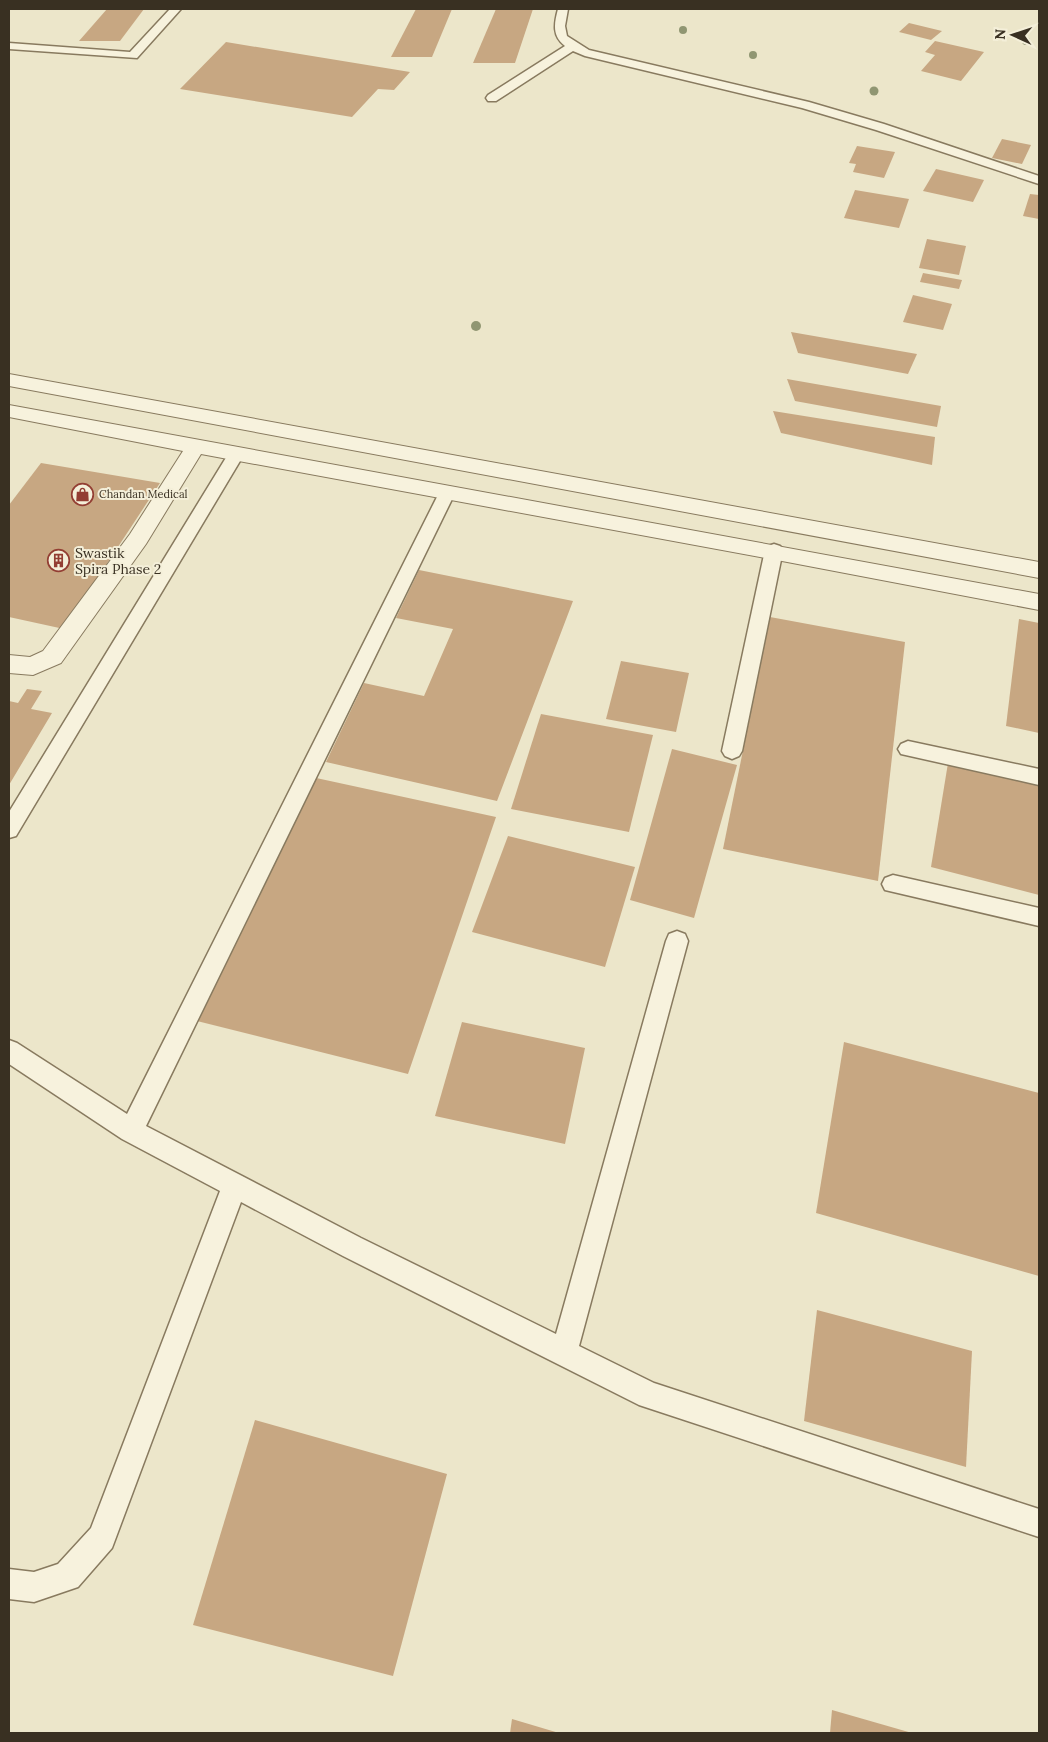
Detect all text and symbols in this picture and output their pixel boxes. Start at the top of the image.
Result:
north arrow [988,10,1038,60]
text: N [991,28,1009,40]
shop icon: Chandan Medical [71,482,95,506]
place label: Chandan Medical [99,487,188,501]
place label: Swastik Spira Phase 2 [75,544,161,578]
building icon: Swastik Spira Phase 2 [47,549,71,573]

